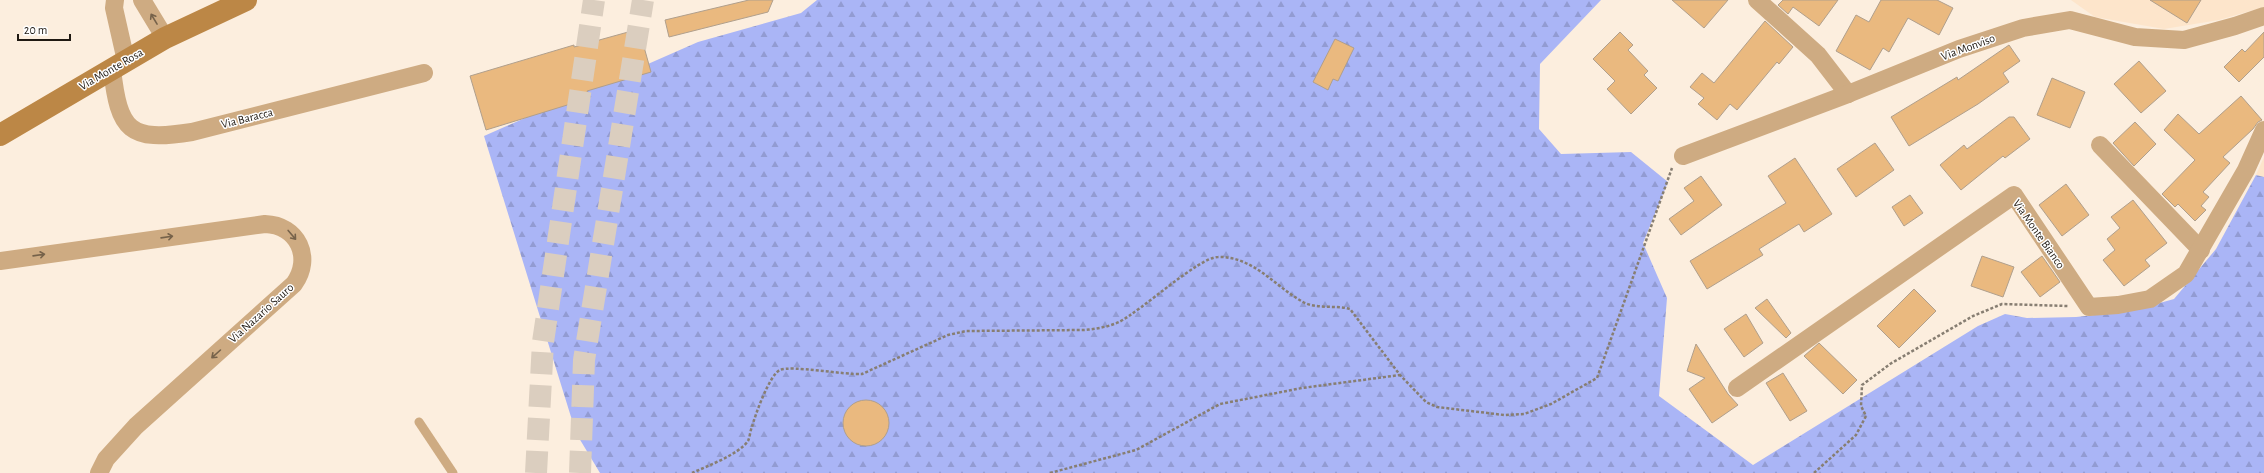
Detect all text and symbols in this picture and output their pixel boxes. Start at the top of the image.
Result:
one-way arrow [149,13,157,25]
scale bar [18,16,70,42]
text: 20 m [24,24,47,36]
street label: Via Monviso [1939,32,1997,62]
street label: Via Monte Rosa [77,46,145,92]
street label: Via Baracca [220,106,275,130]
street label: Via Monte Bianco [2011,197,2067,271]
one-way arrow [288,230,297,241]
one-way arrow [160,233,173,241]
one-way arrow [32,251,45,259]
street label: Via Nazario Sauro [226,281,296,345]
one-way arrow [212,349,222,358]

